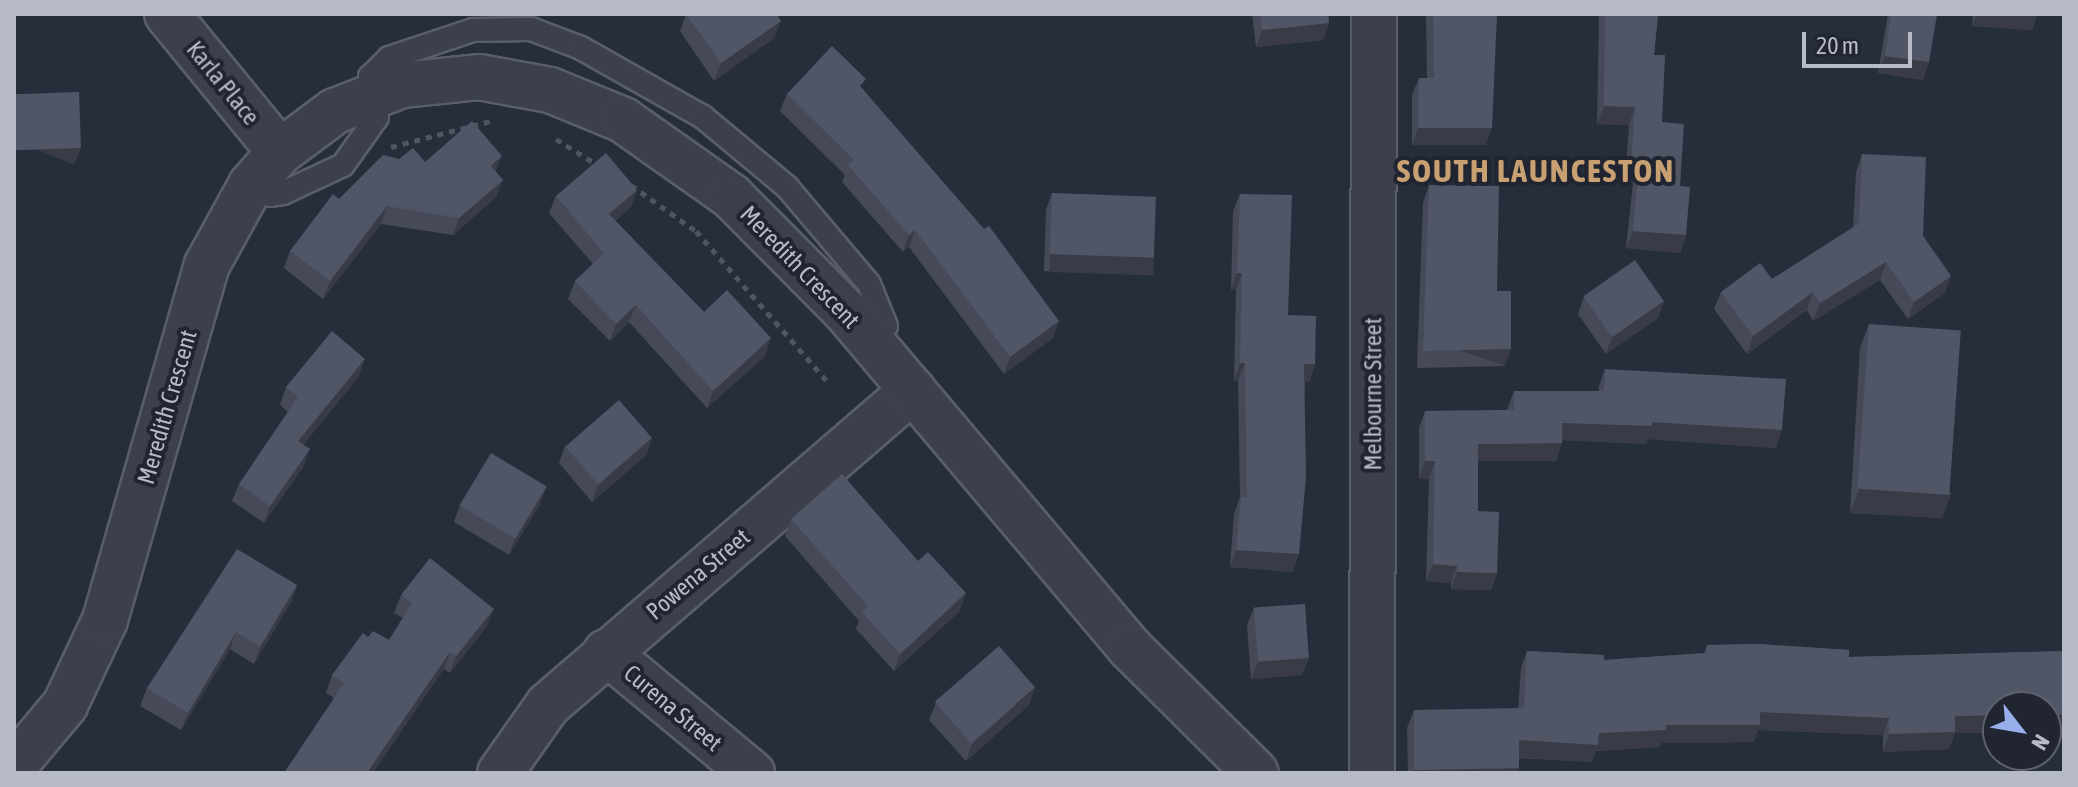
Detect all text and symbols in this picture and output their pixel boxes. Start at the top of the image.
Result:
scale bar [1806,16,1916,66]
text: 20 m [1816,32,1859,59]
street label: Karla Place [181,35,265,131]
district label: SOUTH LAUNCESTON [1397,152,1675,190]
street label: Meredith Crescent [734,200,866,334]
street label: Melbourne Street [1359,317,1387,471]
street label: Meredith Crescent [131,327,203,487]
street label: Powena Street [640,522,756,626]
street label: Curena Street [618,659,728,757]
north arrow [1982,691,2062,771]
text: N [2026,730,2055,755]

